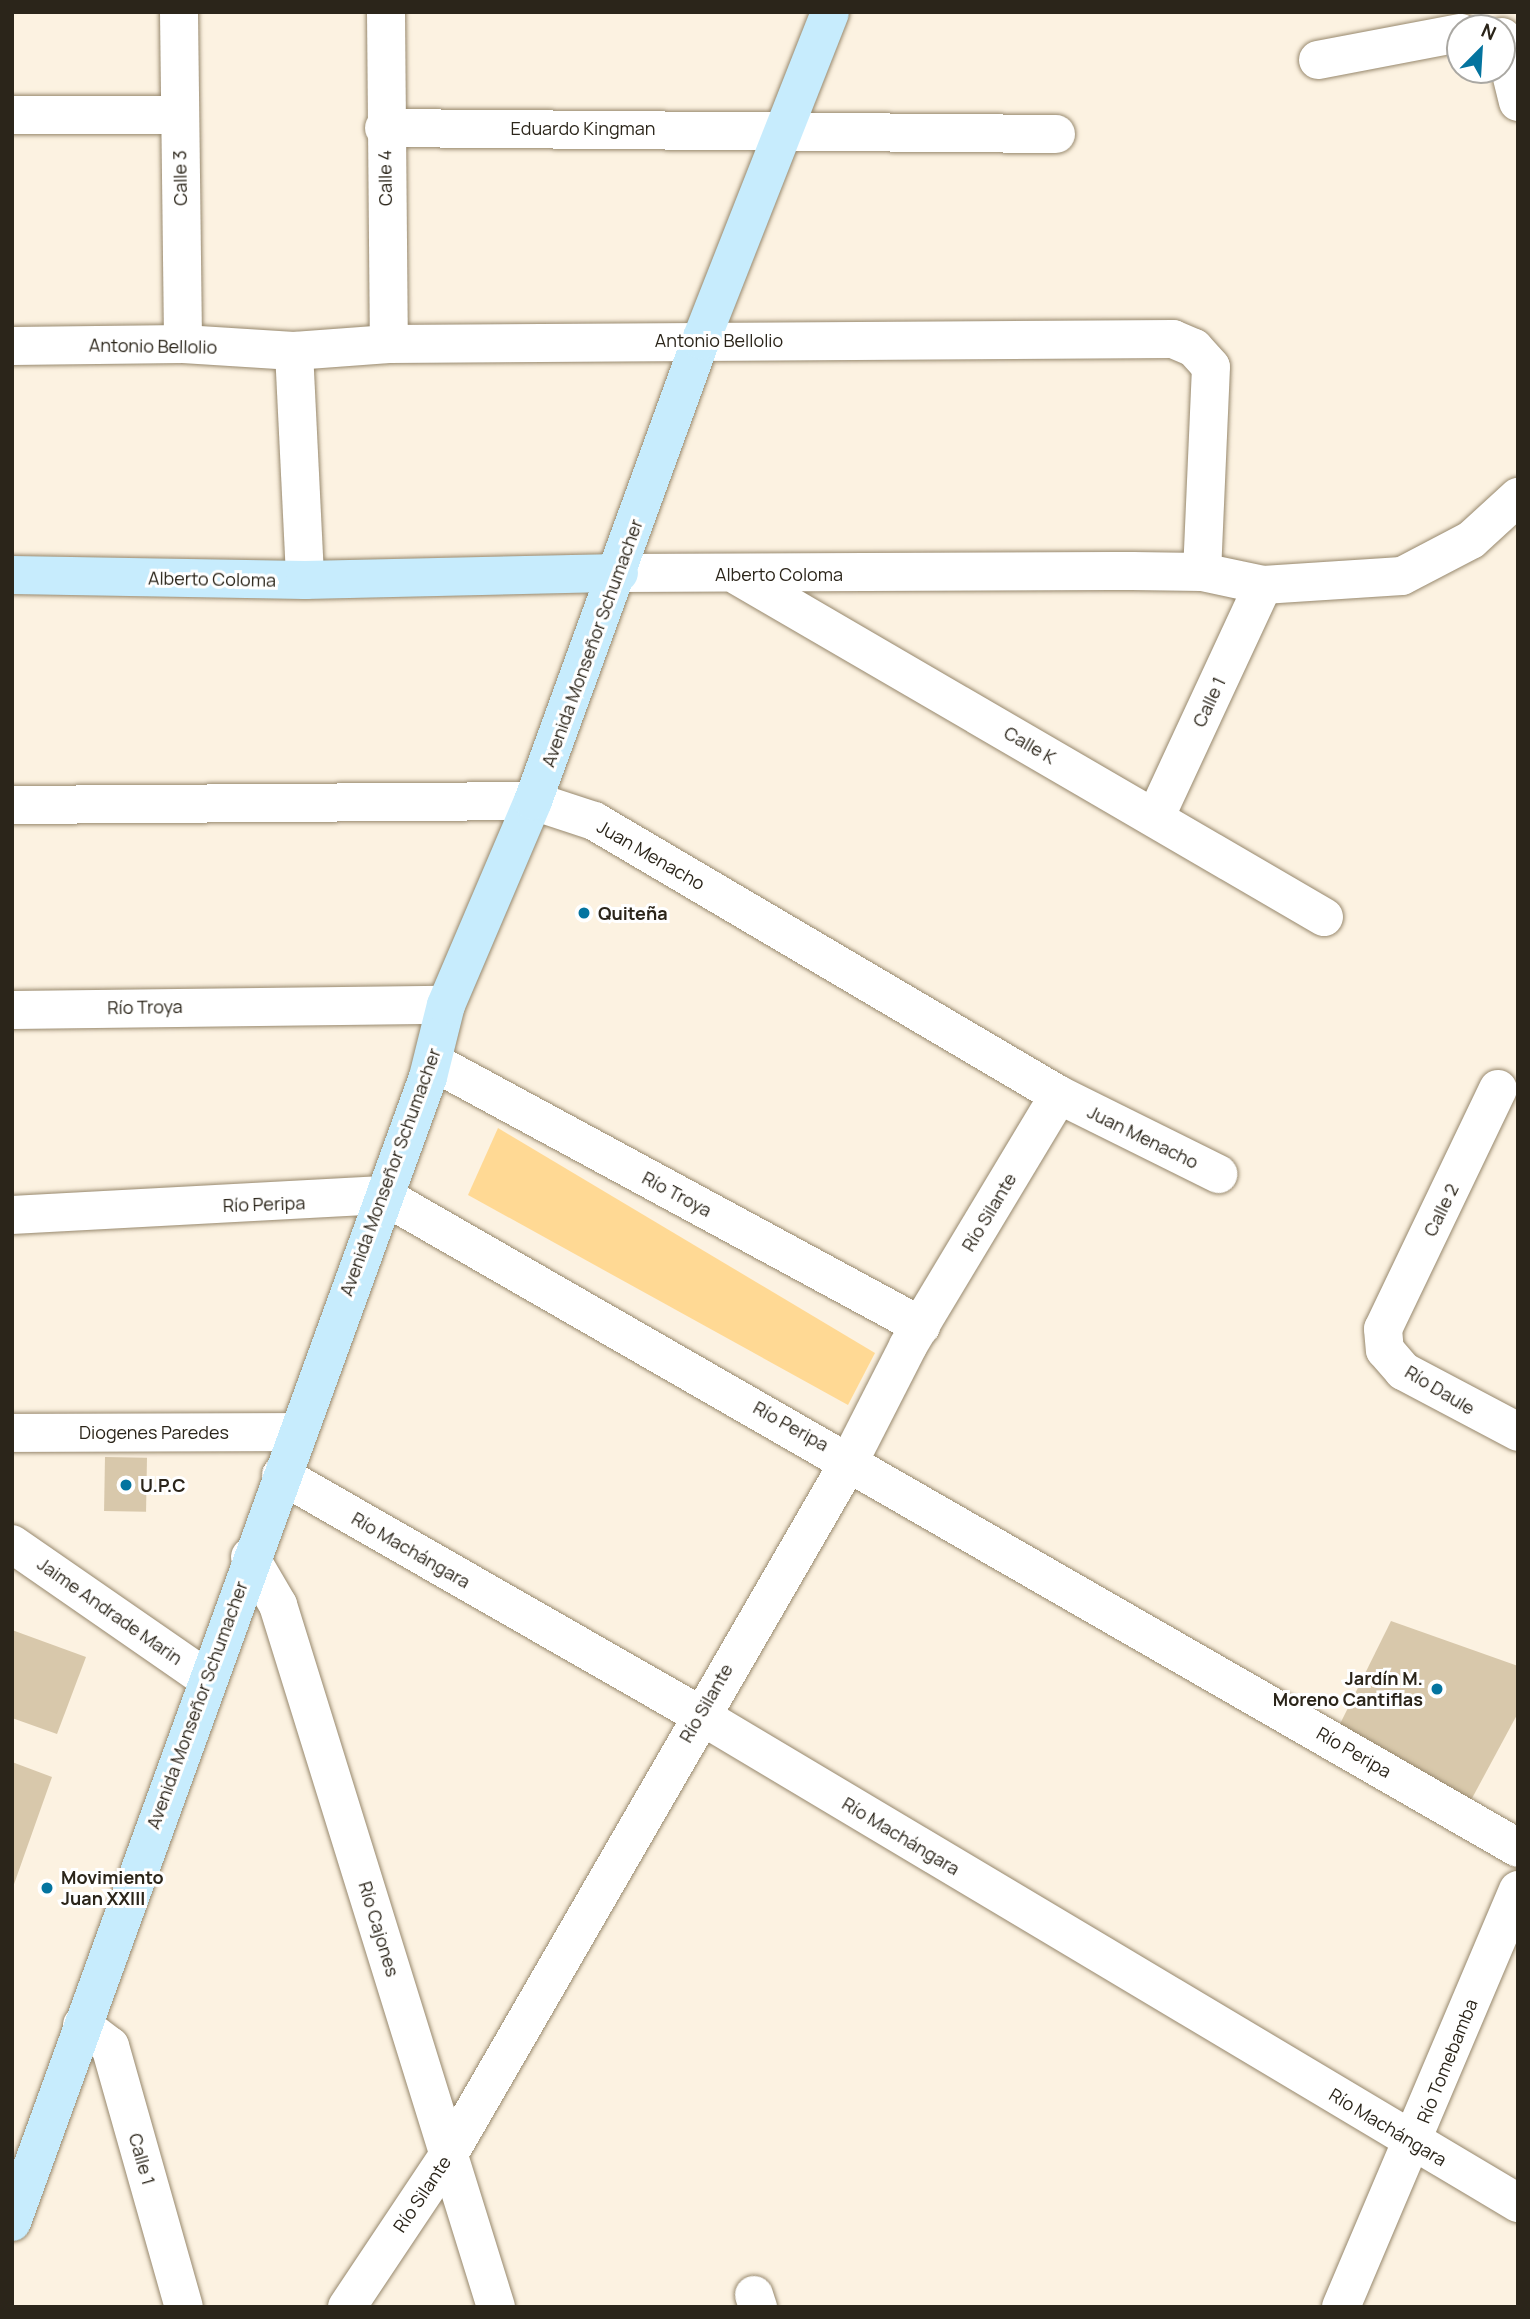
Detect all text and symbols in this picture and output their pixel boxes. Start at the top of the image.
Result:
north arrow [1446,14,1516,84]
text: N [1477,17,1500,46]
street label: Eduardo Kingman [510,117,656,139]
street label: Calle 3 [169,150,191,206]
street label: Calle 4 [374,150,396,206]
street label: Antonio Bellolio [655,329,783,351]
street label: Antonio Bellolio [89,334,217,358]
street label: Avenida Monseñor Schumacher [537,516,647,770]
street label: Alberto Coloma [715,563,843,585]
street label: Alberto Coloma [148,567,276,591]
street label: Calle 1 [1188,674,1230,730]
street label: Calle K [1000,722,1060,768]
street label: Juan Menacho [593,815,709,895]
place label: Quiteña [598,902,668,924]
marker: Quiteña [576,905,592,921]
street label: Río Troya [107,996,183,1018]
street label: Avenida Monseñor Schumacher [335,1045,445,1299]
street label: Juan Menacho [1084,1101,1202,1173]
street label: Río Troya [639,1167,715,1221]
street label: Río Silante [957,1169,1021,1255]
street label: Calle 2 [1419,1180,1463,1240]
street label: Río Peripa [222,1192,306,1216]
street label: Río Daule [1401,1361,1479,1419]
street label: Río Peripa [750,1397,832,1455]
street label: Diogenes Paredes [79,1421,229,1443]
place label: U.P.C [140,1474,185,1496]
marker: U.P.C [118,1477,134,1493]
street label: Río Machángara [348,1507,474,1593]
street label: Jaime Andrade Marin [33,1553,187,1669]
street label: Avenida Monseñor Schumacher [142,1578,252,1832]
street label: Río Silante [675,1660,737,1746]
place label: Jardín M. Moreno Cantiflas [1273,1668,1423,1710]
marker: Jardín M. Moreno Cantiflas [1429,1681,1445,1697]
street label: Río Peripa [1313,1722,1395,1782]
street label: Río Machángara [838,1792,964,1880]
place label: Movimiento Juan XXIII [61,1867,164,1910]
street label: Río Cajones [354,1879,404,1979]
marker: Movimiento Juan XXIII [39,1880,55,1896]
street label: Río Tomebamba [1412,1996,1482,2126]
street label: Río Machángara [1325,2083,1451,2171]
street label: Calle 1 [124,2131,160,2187]
street label: Río Silante [389,2152,455,2236]

